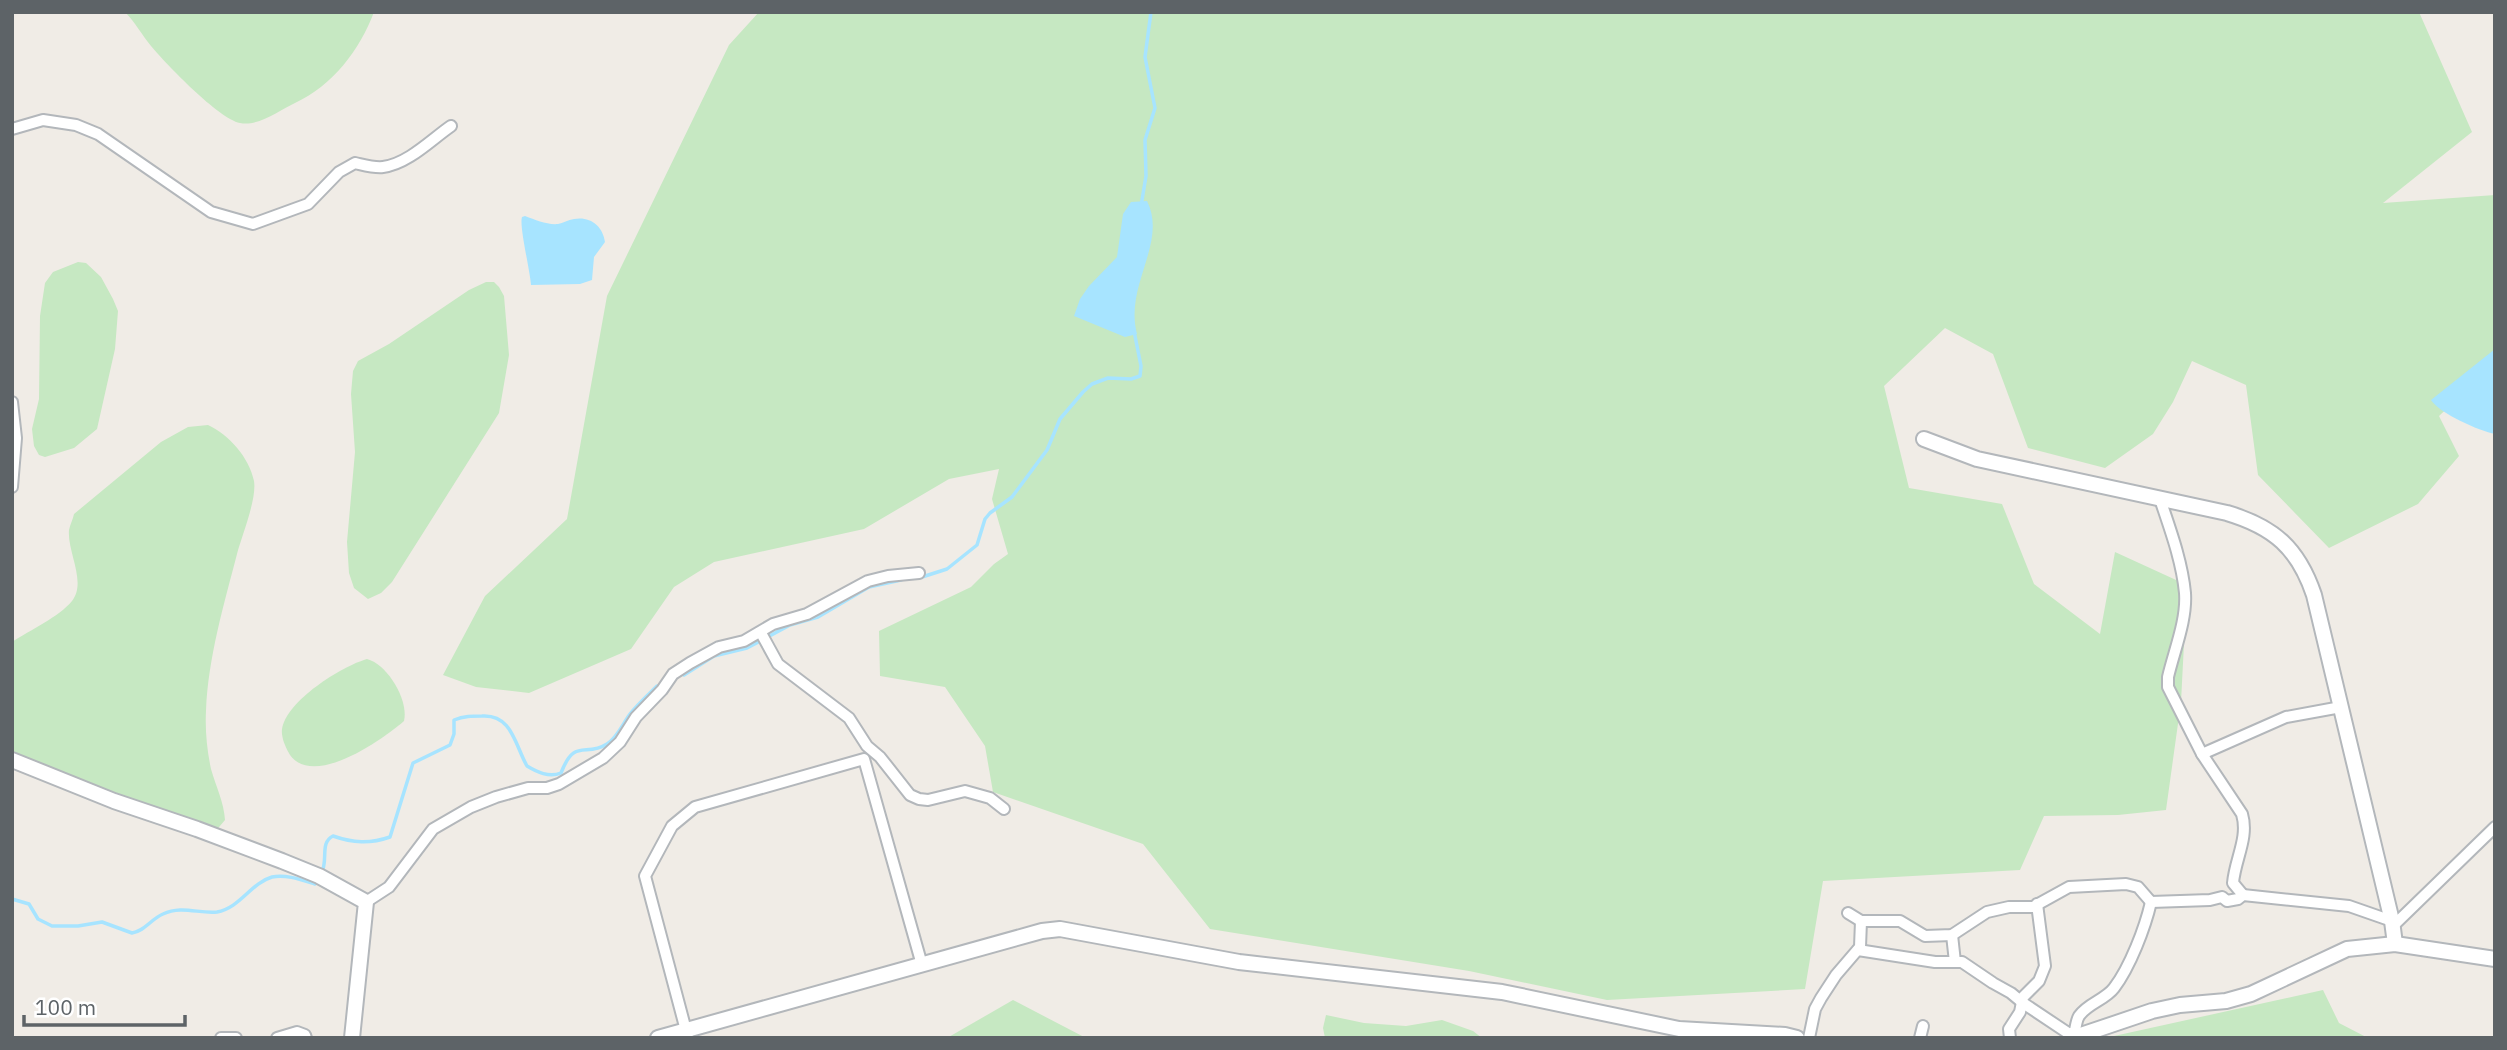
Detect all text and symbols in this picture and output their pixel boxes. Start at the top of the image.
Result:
scale bar [24,984,186,1028]
text: 100 m [35,993,96,1021]

